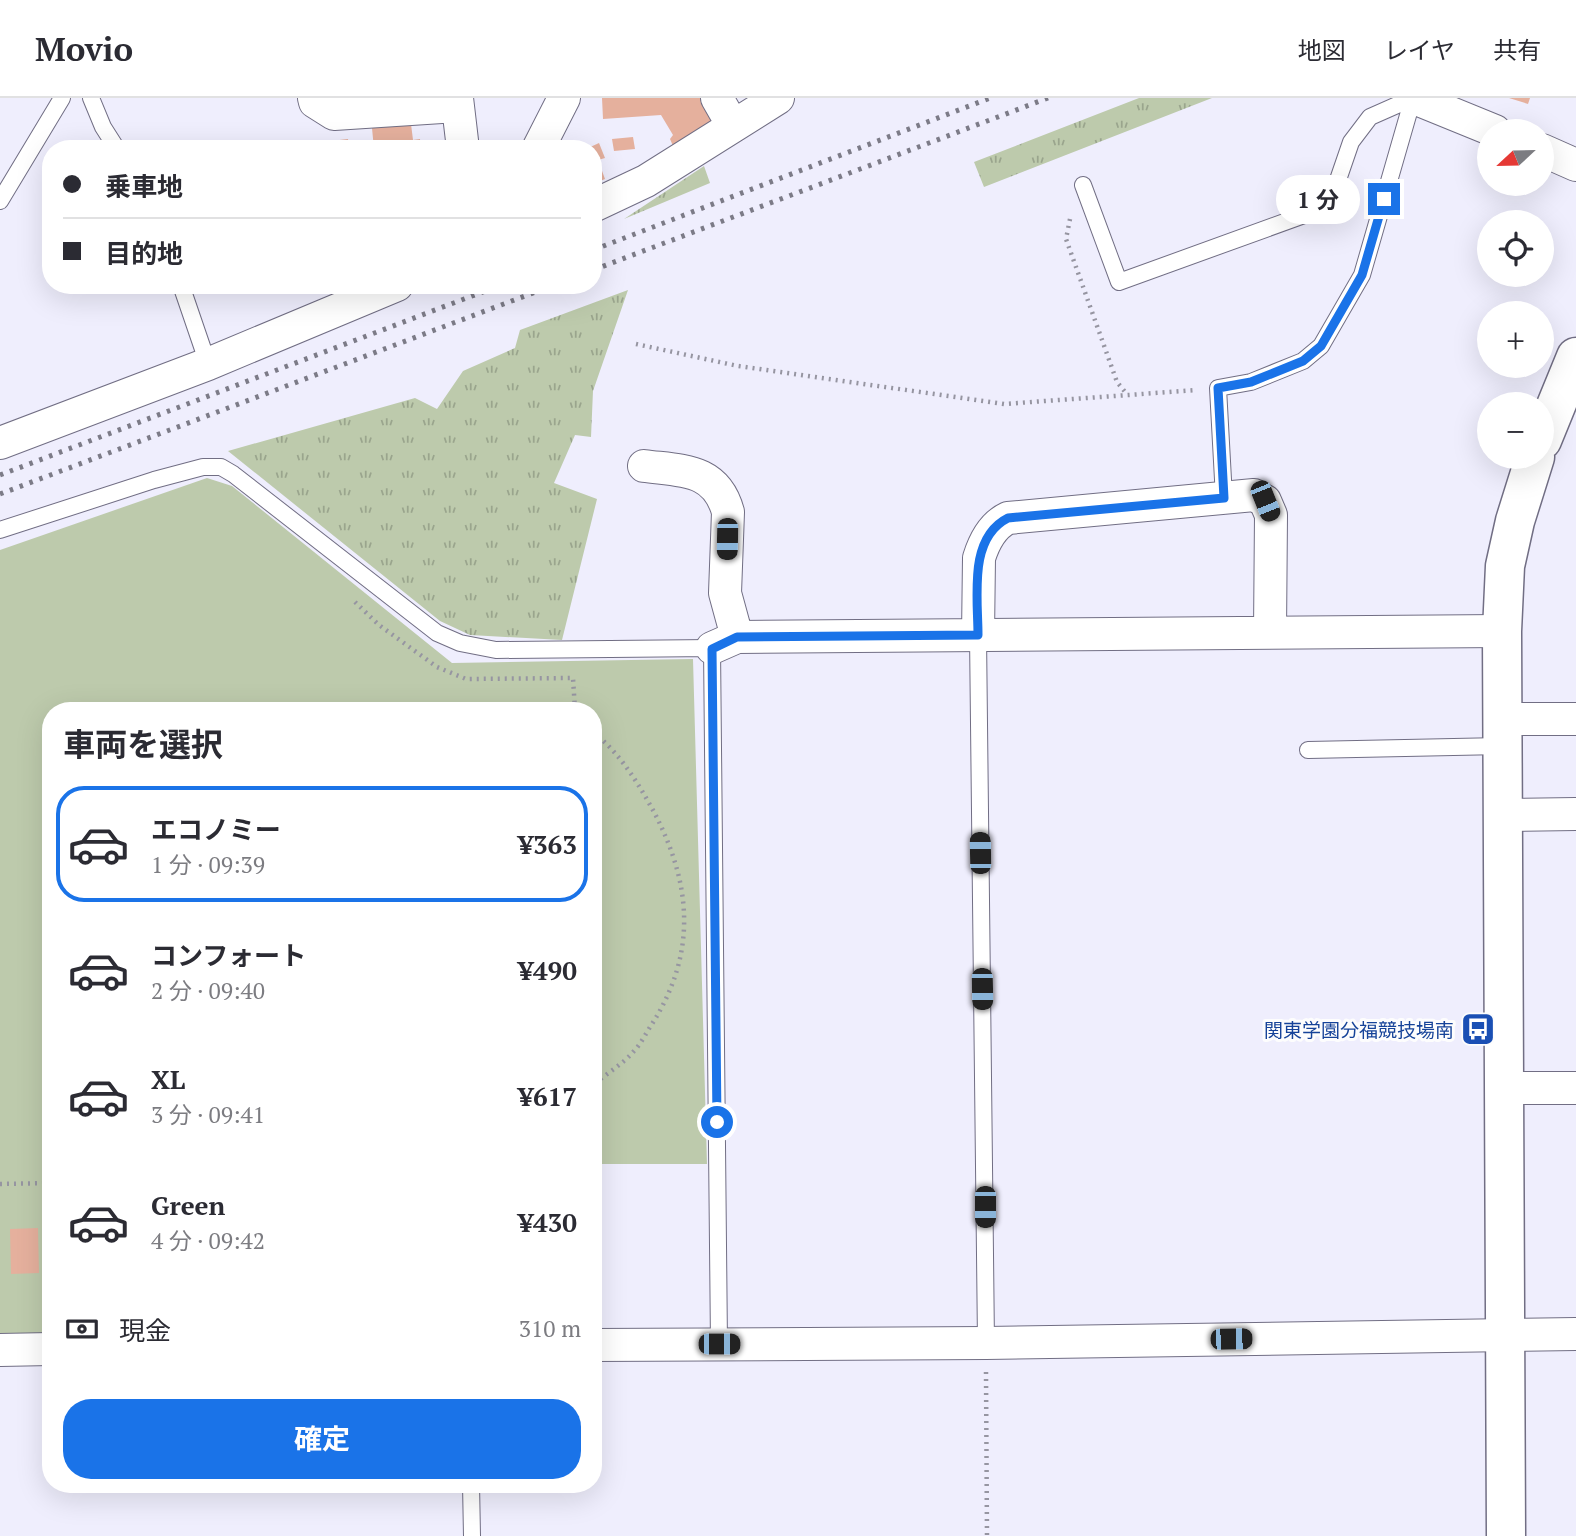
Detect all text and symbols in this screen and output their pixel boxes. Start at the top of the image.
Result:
text: Movio [35,27,133,70]
text: 地図 [1298,34,1346,66]
text: レイヤ [1384,34,1455,66]
text: 共有 [1493,34,1541,66]
north arrow [1477,119,1554,196]
map controls [1477,119,1554,469]
text: 乗車地 [105,169,183,203]
callout: 1 分 [1276,174,1360,224]
route end [1368,183,1400,215]
text: 1 分 [1297,184,1339,215]
button: locate [1477,210,1554,287]
text: 目的地 [105,236,183,270]
button: + [1477,301,1554,378]
button: − [1477,392,1554,469]
car [1248,478,1283,524]
car [717,518,738,560]
text: 車両を選択 [63,723,223,765]
text: エコノミー [151,812,281,846]
icon: car [67,813,130,876]
text: ¥363 [518,827,577,861]
car [970,832,991,874]
text: 1 分 · 09:39 [151,849,265,880]
text: コンフォート [151,938,306,972]
icon: car [67,939,130,1002]
text: ¥490 [518,953,577,987]
car [972,968,993,1010]
text: 2 分 · 09:40 [151,975,265,1006]
bus stop icon: 関東学園分福競技場南 [1459,1010,1497,1048]
place label: 関東学園分福競技場南 [1264,1017,1454,1042]
text: XL [151,1062,185,1096]
icon: car [67,1065,130,1128]
text: ¥617 [518,1079,577,1113]
text: 3 分 · 09:41 [151,1099,265,1130]
route start [701,1106,733,1138]
car [975,1186,996,1228]
text: Green [151,1188,225,1222]
icon: car [67,1191,130,1254]
text: ¥430 [518,1205,577,1239]
text: 4 分 · 09:42 [151,1225,265,1256]
icon: cash [63,1310,101,1348]
text: 現金 [119,1313,171,1347]
text: 310 m [519,1313,581,1344]
car [1210,1328,1253,1350]
car [699,1334,741,1355]
button: 確定 [63,1399,581,1479]

